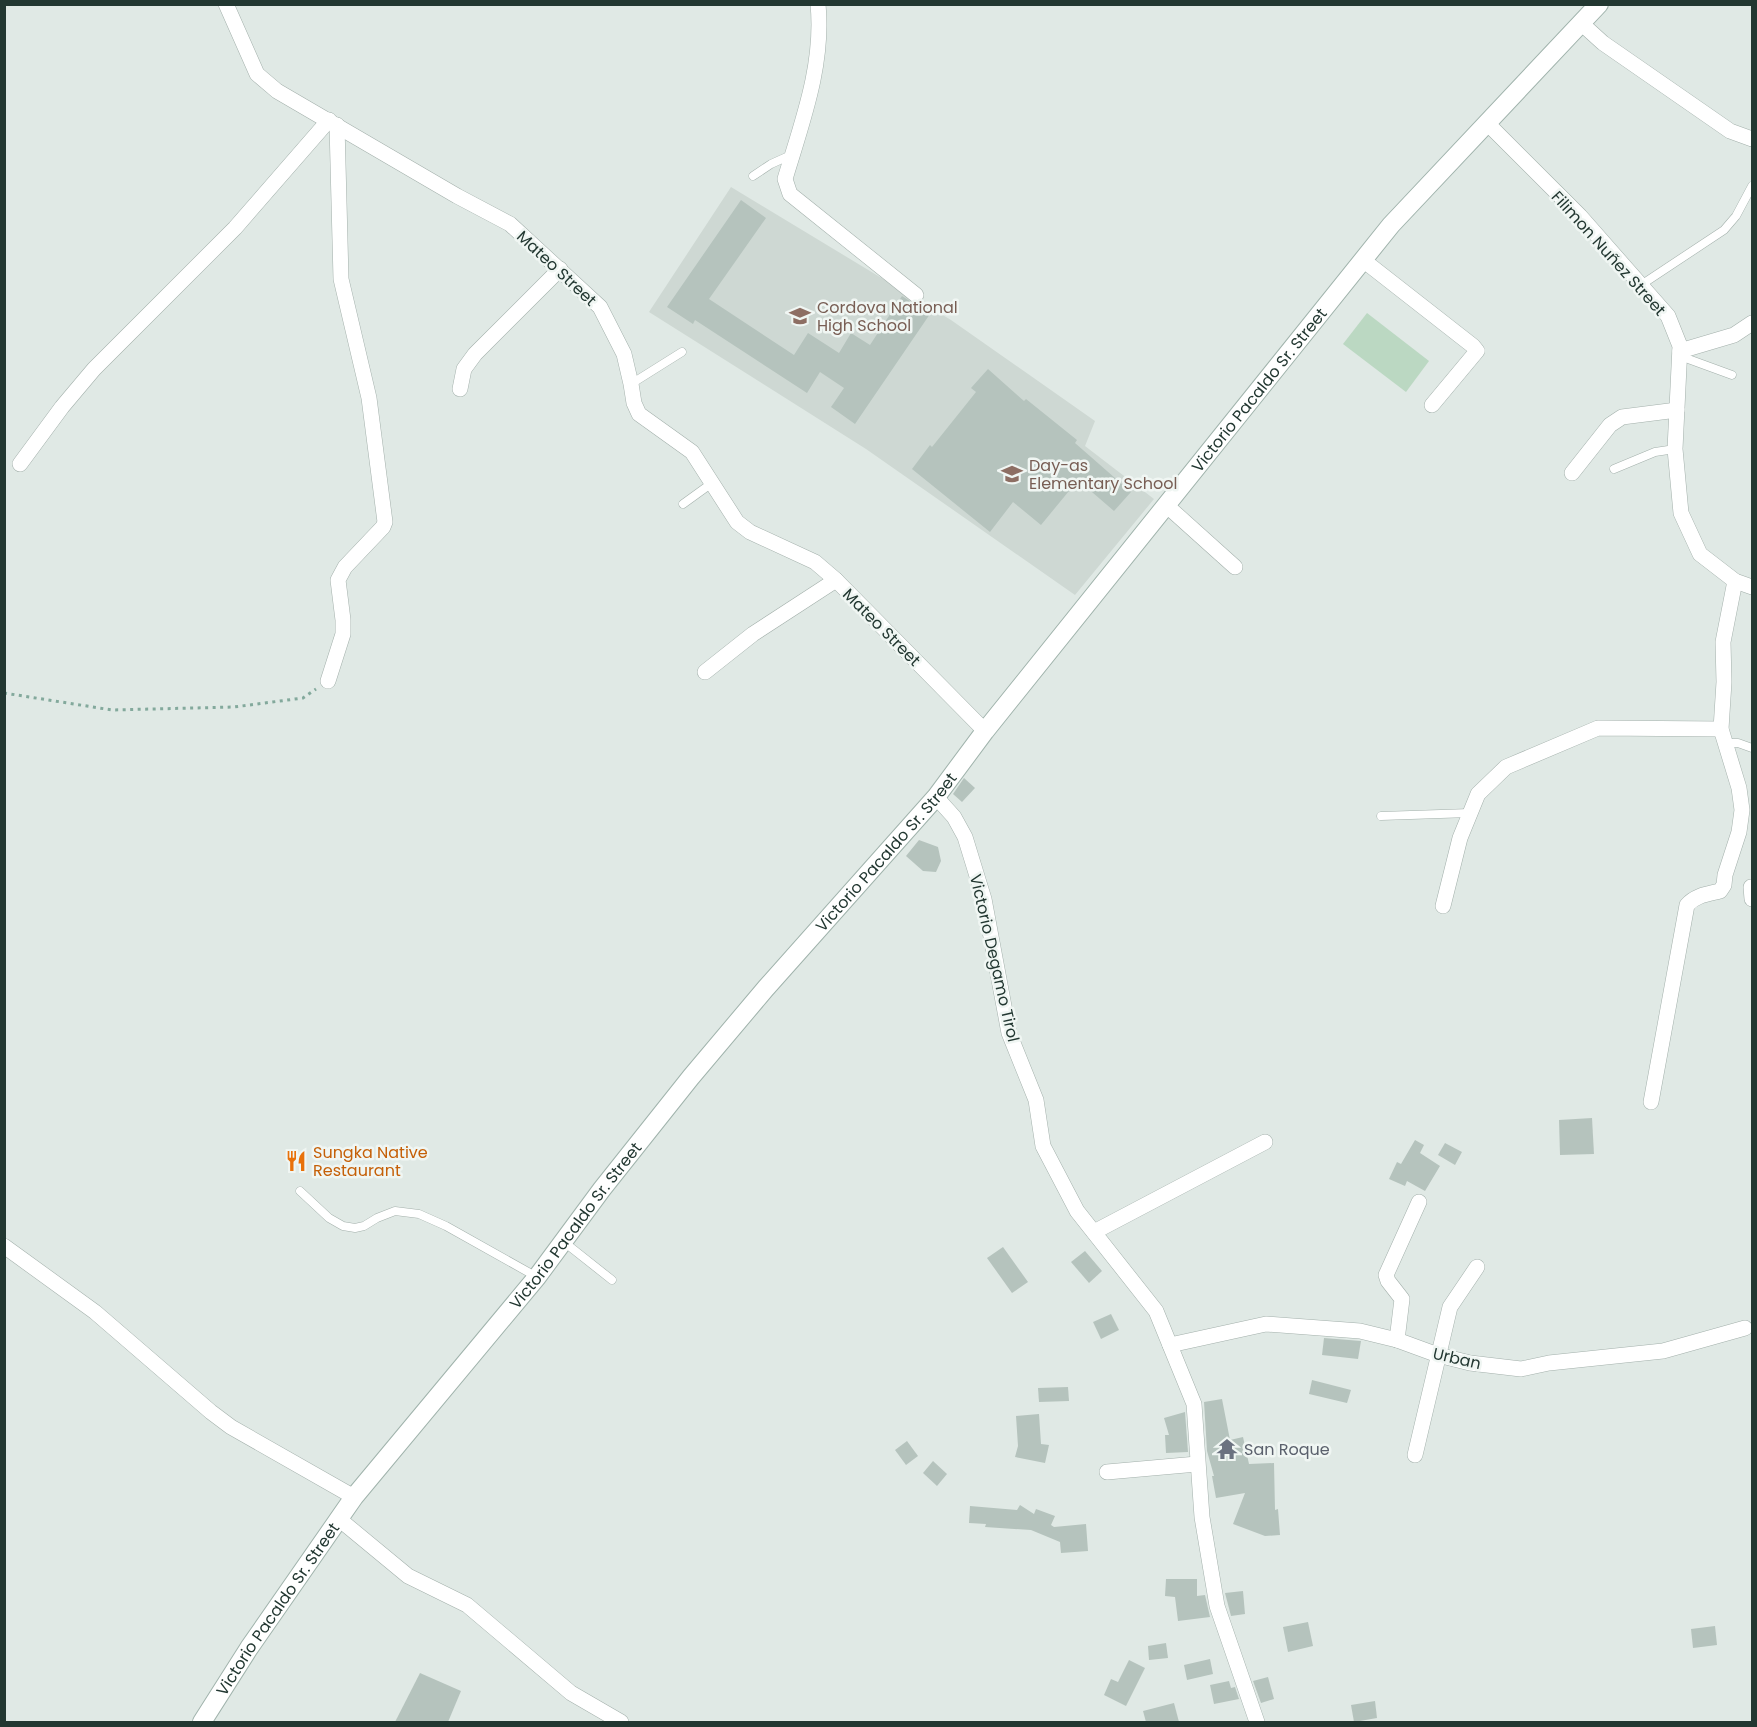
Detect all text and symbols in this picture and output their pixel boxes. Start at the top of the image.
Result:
street label: Filimon Nuñez Street [1546,186,1671,321]
street label: Mateo Street [512,225,602,312]
place label: Cordova National High School [817,296,958,337]
street label: Victorio Pacaldo Sr. Street [1186,303,1332,477]
school or university icon: Cordova National High School [788,304,812,328]
place label: Day-as Elementary School [1029,454,1177,495]
school or university icon: Day-as Elementary School [1000,462,1024,486]
street label: Mateo Street [838,583,926,672]
street label: Victorio Pacaldo Sr. Street [810,768,963,937]
street label: Victorio Degamo Tirol [964,872,1025,1044]
street label: Victorio Pacaldo Sr. Street [504,1137,647,1314]
place label: Sungka Native Restaurant [313,1141,428,1182]
restaurant icon: Sungka Native Restaurant [284,1149,308,1173]
street label: Urban [1431,1342,1483,1375]
temple icon: San Roque [1215,1437,1239,1461]
place label: San Roque [1244,1438,1330,1461]
street label: Victorio Pacaldo Sr. Street [211,1518,345,1700]

